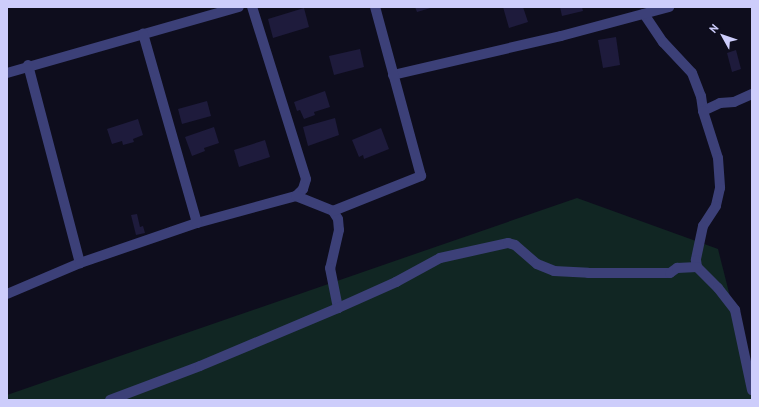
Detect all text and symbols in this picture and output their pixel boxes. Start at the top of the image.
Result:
north arrow [703,16,743,56]
text: N [706,21,721,36]

